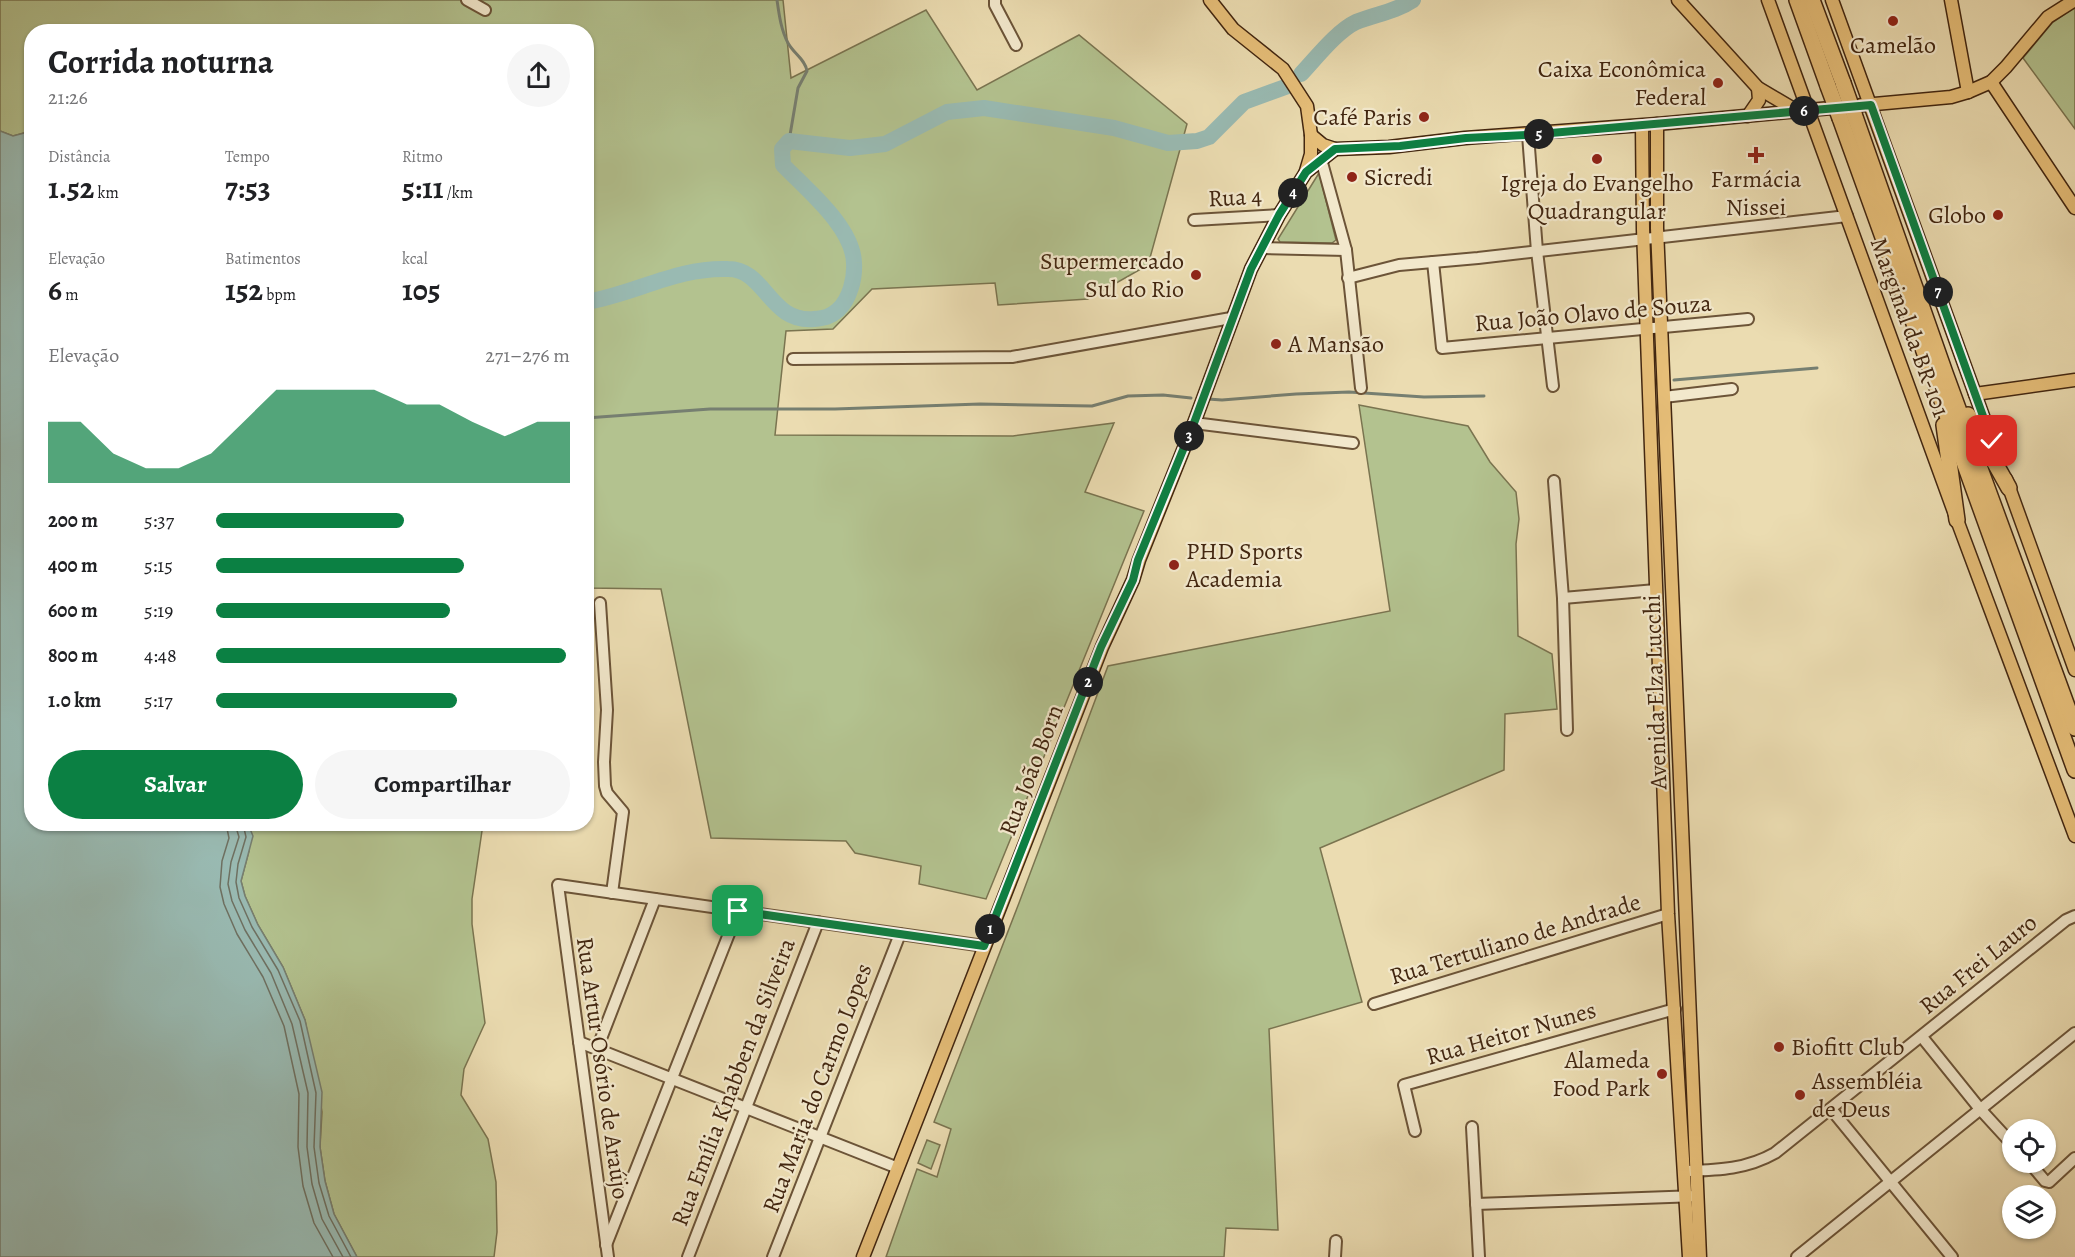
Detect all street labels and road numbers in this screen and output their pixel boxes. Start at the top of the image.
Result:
street label: Rua 4 [1207,180,1263,214]
street label: Marginal da BR-101 [1863,233,1957,421]
street label: Rua João Olavo de Souza [1473,287,1714,339]
street label: Avenida Elza Lucchi [1636,594,1674,791]
street label: Rua João Born [991,700,1071,840]
street label: Rua Tertuliano de Andrade [1386,886,1644,992]
street label: Rua Frei Lauro [1912,906,2044,1021]
street label: Rua Emília Knabben da Silveira [663,933,803,1231]
street label: Rua Artur Osório de Araújo [569,935,637,1201]
street label: Rua Maria do Carmo Lopes [755,959,879,1217]
street label: Rua Heitor Nunes [1422,993,1600,1073]

